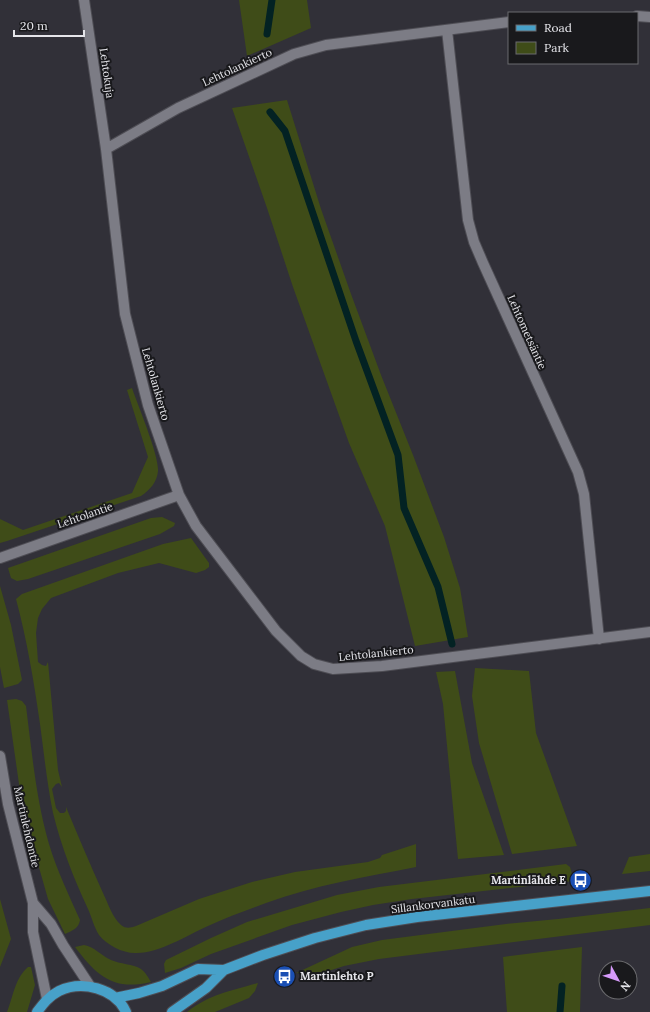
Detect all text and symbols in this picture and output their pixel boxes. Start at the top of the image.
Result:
scale bar [14,12,84,38]
legend [508,12,638,64]
text: 20 m [20,18,48,33]
text: Road [544,20,572,35]
text: Park [544,40,570,55]
street label: Lehtolankierto [200,45,274,89]
street label: Lehtokuja [97,47,117,99]
street label: Lehtometsäntie [504,293,550,371]
street label: Lehtolankierto [139,346,173,422]
street label: Lehtolantie [55,499,115,531]
street label: Lehtolankierto [338,642,414,664]
street label: Martinlehdontie [11,785,43,869]
bus stop icon: Martinlähde E [568,867,594,893]
place label: Martinlähde E [491,873,566,887]
street label: Sillankorvankatu [390,892,476,916]
north arrow [598,960,638,1000]
bus stop icon: Martinlehto P [272,963,298,989]
place label: Martinlehto P [300,969,374,983]
text: N [617,979,634,995]

